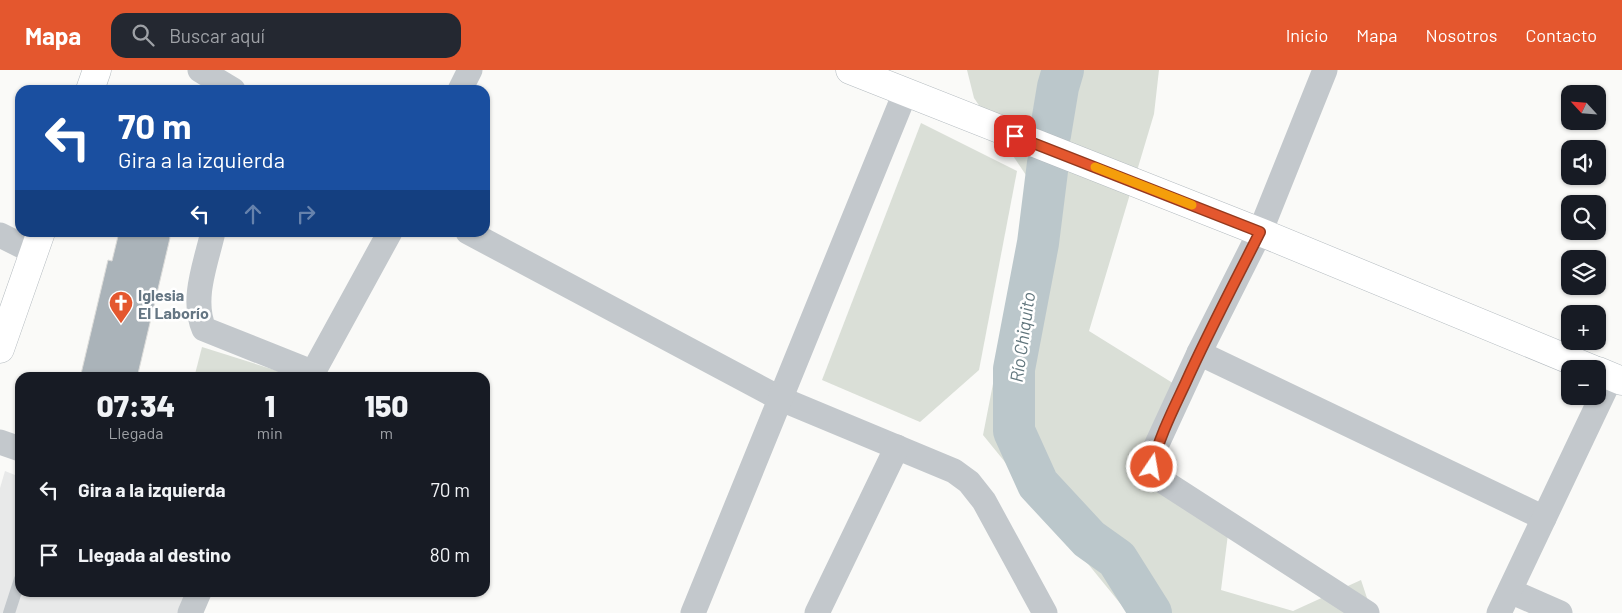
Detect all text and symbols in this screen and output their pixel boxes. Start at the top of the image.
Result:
search box [111,13,461,58]
text: Mapa [25,21,81,50]
icon: search [129,21,157,49]
text: Buscar aquí [169,24,265,47]
text: Inicio [1286,24,1328,46]
text: Mapa [1356,24,1398,46]
text: Nosotros [1426,24,1497,46]
text: Contacto [1525,24,1597,46]
north arrow [1561,85,1606,130]
map controls [1561,85,1606,405]
text: 70 m [118,104,192,146]
icon: left [35,105,100,170]
pin [994,115,1036,157]
icon: arrive [1001,122,1029,150]
button: sound [1561,140,1606,185]
text: Gira a la izquierda [118,146,285,172]
button: search [1561,195,1606,240]
icon: left [186,200,214,228]
icon: ahead [239,200,267,228]
icon: right [292,200,320,228]
button: layers [1561,250,1606,295]
place label: Iglesia El Laborío [138,285,209,322]
church icon: Iglesia El Laborío [108,290,134,324]
water label: Río Chiquito [1005,290,1039,384]
button: + [1561,305,1606,350]
button: − [1561,360,1606,405]
text: 07:34 [97,387,175,423]
text: 1 [264,387,275,423]
text: 150 [364,387,408,423]
text: Llegada [108,423,163,442]
text: min [257,423,283,442]
text: m [380,423,393,442]
position arrow [1125,440,1177,492]
icon: left [35,476,63,504]
text: Gira a la izquierda [78,478,226,501]
text: 70 m [431,478,470,501]
icon: arrive [35,541,63,569]
text: Llegada al destino [78,543,231,566]
text: 80 m [430,543,470,566]

